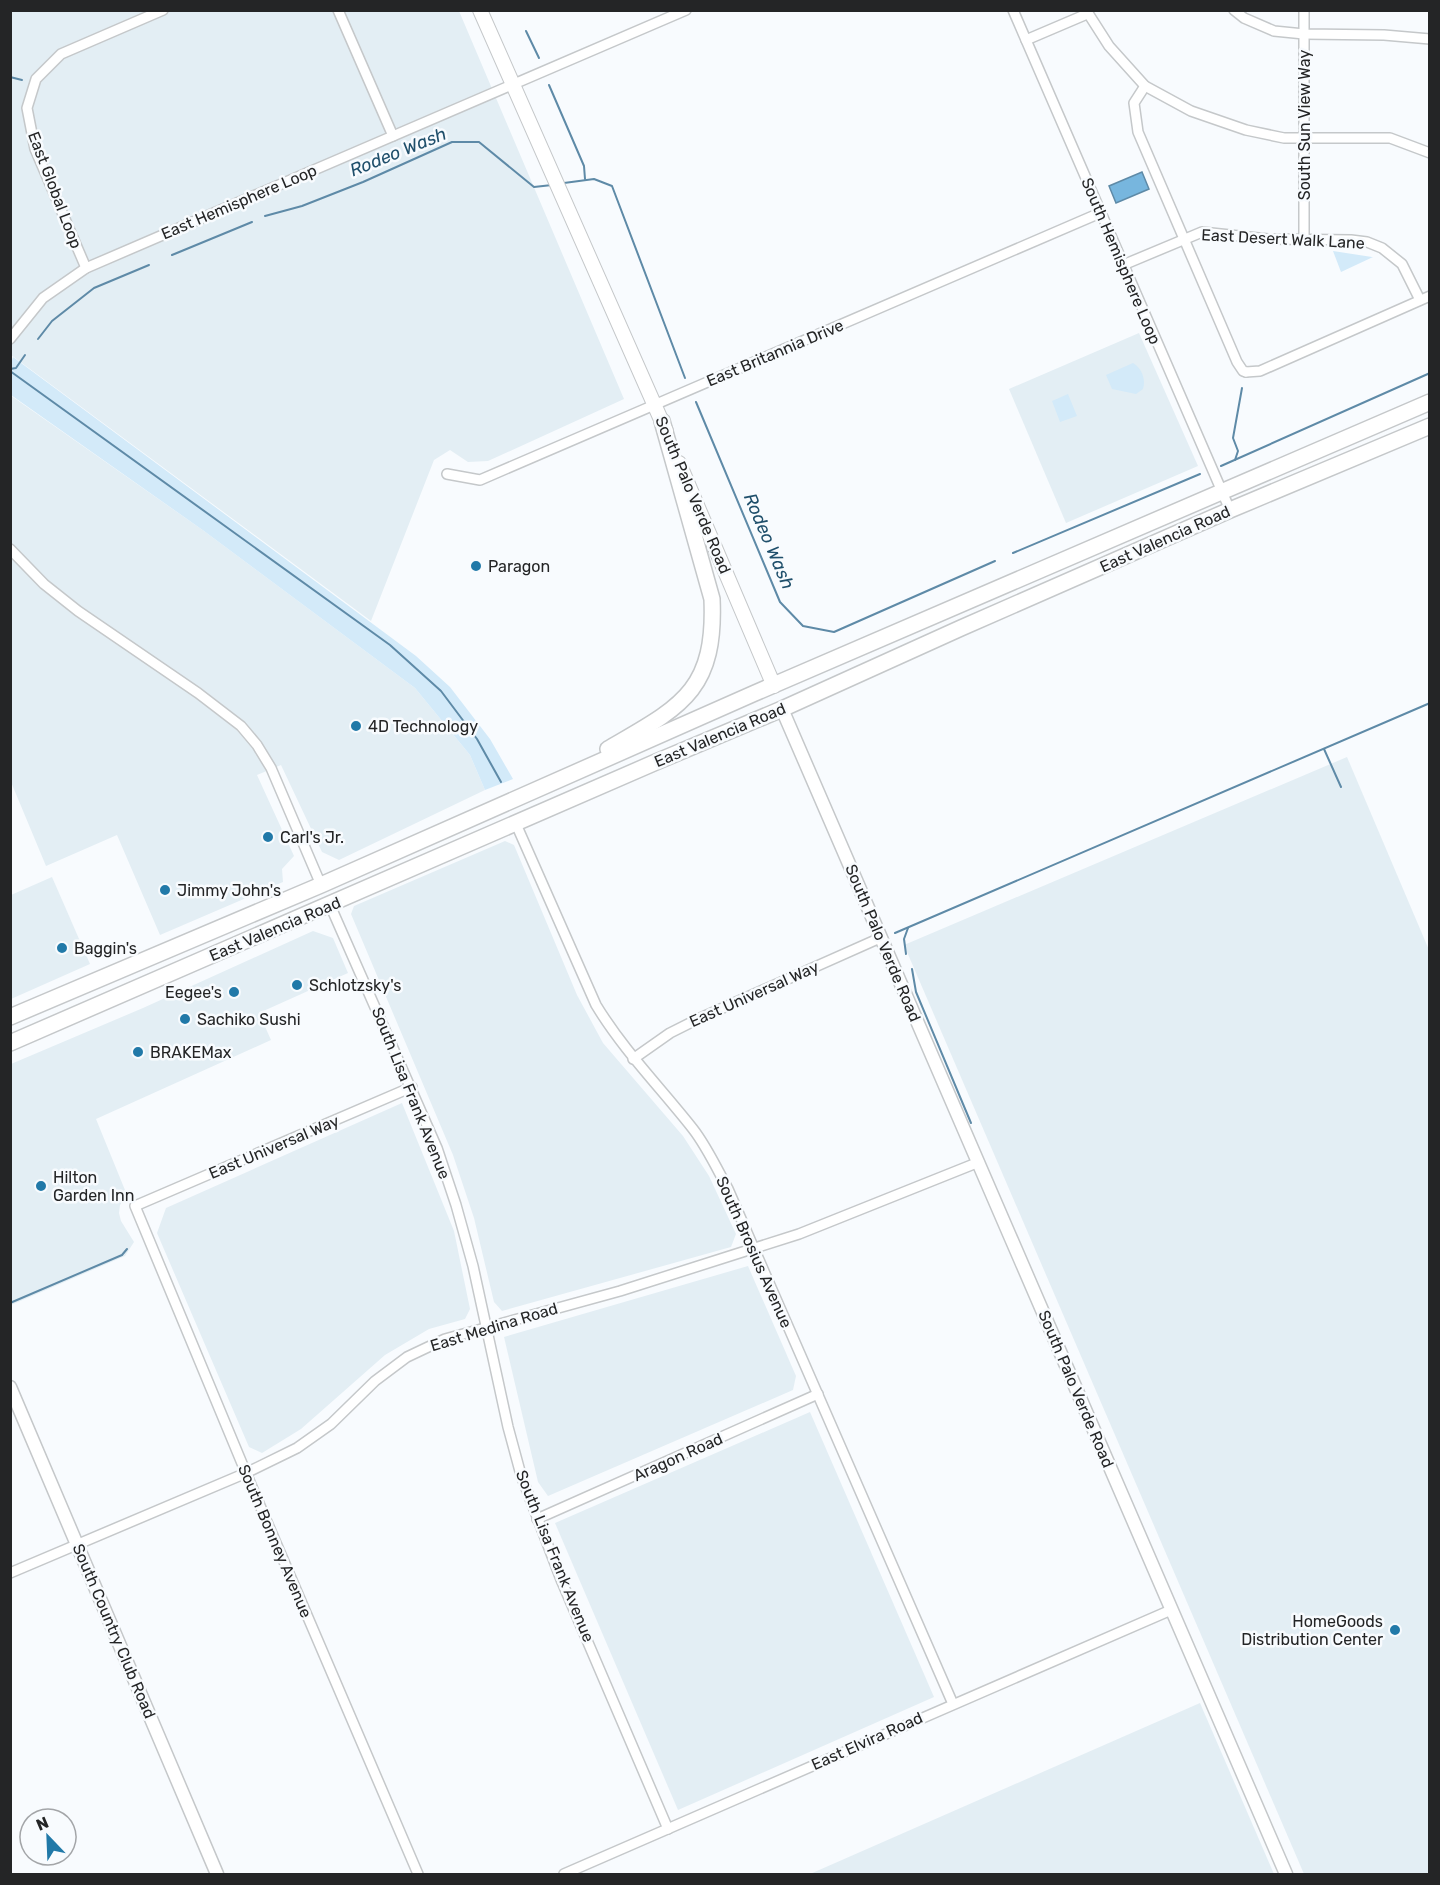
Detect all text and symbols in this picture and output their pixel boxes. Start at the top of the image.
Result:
street label: South Sun View Way [1295,50,1314,200]
water label: Rodeo Wash [346,123,450,181]
street label: East Global Loop [24,129,86,251]
street label: East Hemisphere Loop [158,161,320,243]
street label: South Hemisphere Loop [1077,175,1165,347]
street label: East Desert Walk Lane [1201,225,1365,253]
street label: East Britannia Drive [704,316,846,390]
street label: South Palo Verde Road [651,413,735,577]
water label: Rodeo Wash [739,490,799,592]
street label: East Valencia Road [1097,502,1233,576]
place label: Paragon [488,557,550,576]
marker: Paragon [469,559,483,573]
street label: East Valencia Road [652,699,788,771]
place label: 4D Technology [368,717,478,736]
marker: 4D Technology [349,719,363,733]
place label: Carl's Jr. [280,828,344,847]
marker: Carl's Jr. [261,830,275,844]
street label: South Palo Verde Road [841,861,925,1025]
place label: Jimmy John's [177,881,281,900]
marker: Jimmy John's [158,883,172,897]
street label: East Valencia Road [207,893,343,965]
place label: Baggin's [74,939,137,958]
marker: Baggin's [55,941,69,955]
street label: East Universal Way [686,957,822,1031]
place label: Schlotzsky's [309,976,401,995]
marker: Schlotzsky's [290,978,304,992]
place label: Eegee's [165,983,222,1002]
marker: Eegee's [227,985,241,999]
street label: South Lisa Frank Avenue [368,1004,454,1182]
place label: Sachiko Sushi [197,1010,301,1029]
marker: Sachiko Sushi [178,1012,192,1026]
place label: BRAKEMax [150,1043,232,1062]
marker: BRAKEMax [131,1045,145,1059]
street label: East Universal Way [206,1111,342,1183]
place label: Hilton Garden Inn [53,1168,135,1205]
street label: South Brosius Avenue [712,1173,796,1331]
marker: Hilton Garden Inn [34,1179,48,1193]
street label: East Medina Road [428,1299,560,1355]
street label: South Palo Verde Road [1034,1307,1118,1471]
street label: Aragon Road [630,1429,726,1485]
street label: South Bonney Avenue [234,1462,316,1620]
street label: South Lisa Frank Avenue [512,1467,598,1645]
street label: South Country Club Road [69,1541,159,1721]
place label: HomeGoods Distribution Center [1241,1612,1383,1649]
marker: HomeGoods Distribution Center [1388,1623,1402,1637]
street label: East Elvira Road [808,1708,926,1774]
north arrow [18,1807,78,1867]
text: N [33,1813,51,1835]

